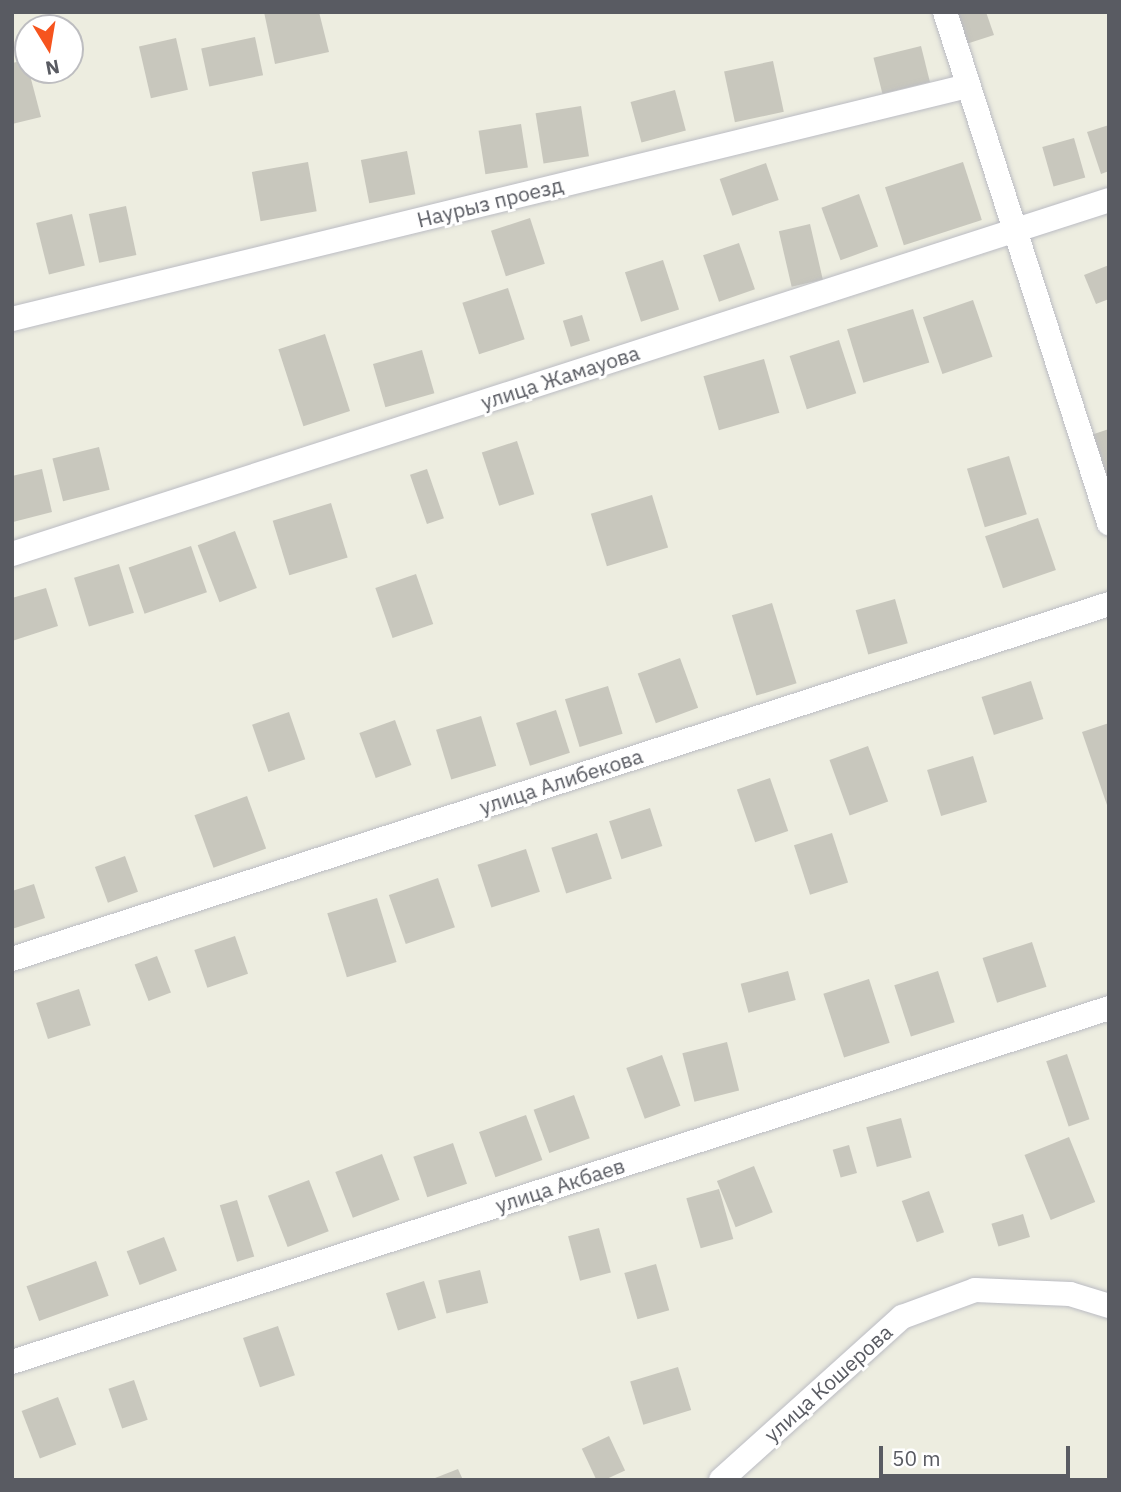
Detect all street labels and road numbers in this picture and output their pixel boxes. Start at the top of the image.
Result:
street label: Наурыз проезд [414,172,566,232]
street label: улица Жамауова [478,339,642,415]
street label: улица Алибекова [476,743,646,819]
street label: улица Акбаев [492,1152,628,1218]
street label: улица Кошерова [759,1319,897,1447]

